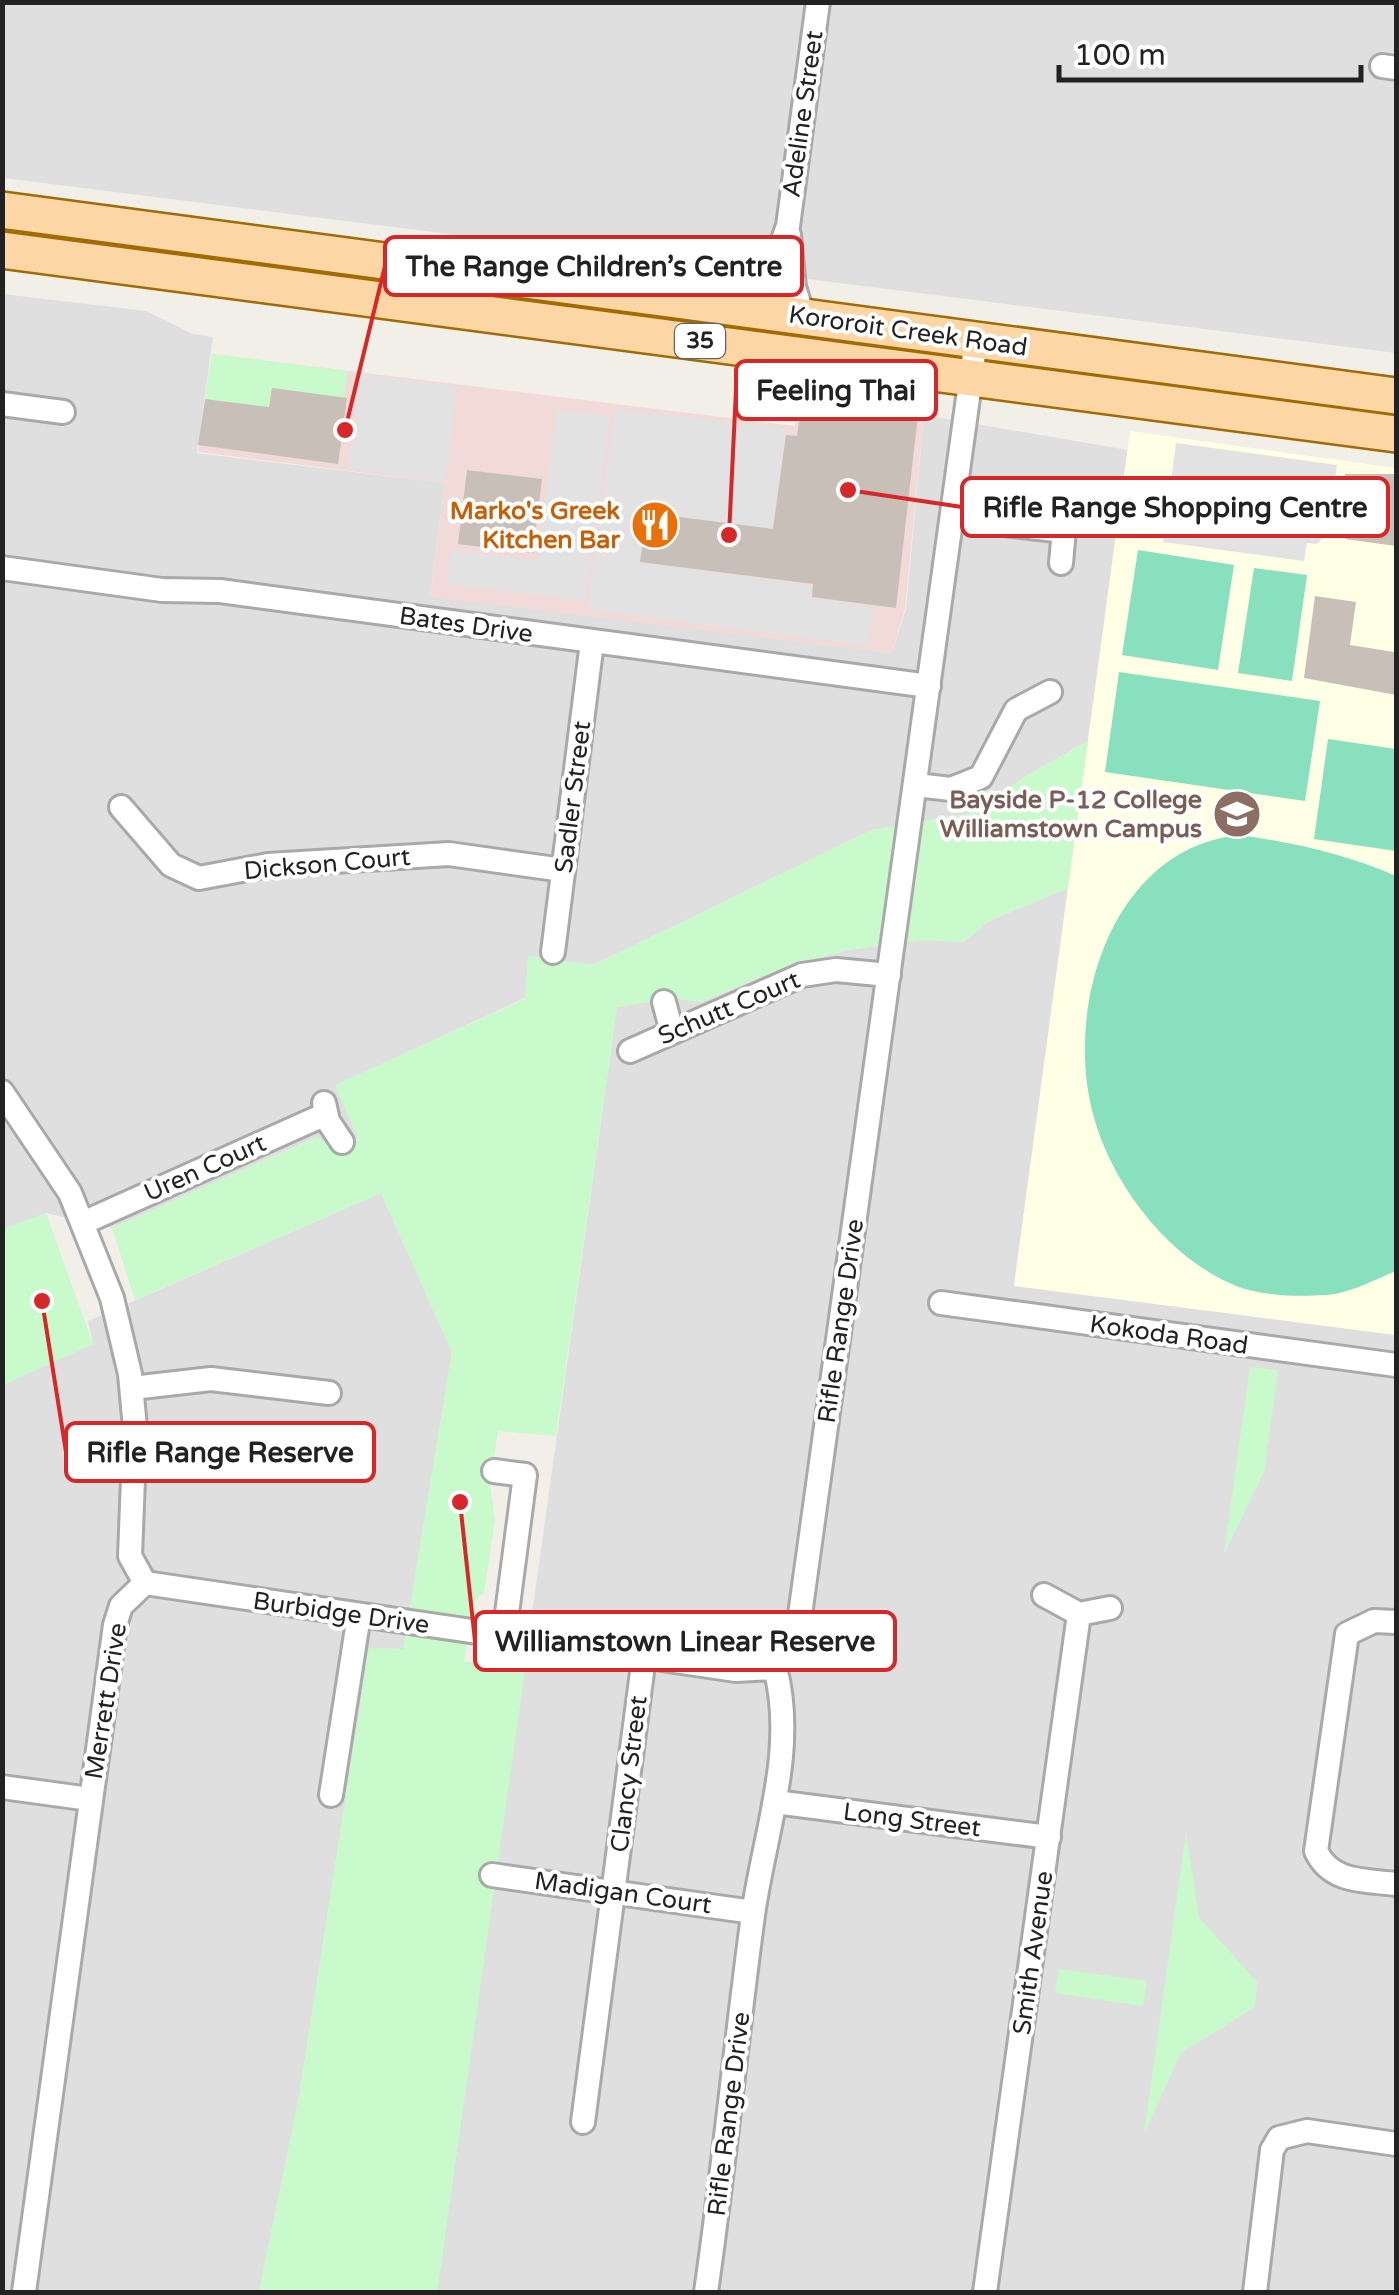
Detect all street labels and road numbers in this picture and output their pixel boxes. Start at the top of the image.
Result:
street label: Adeline Street [776,28,830,199]
street label: Kororoit Creek Road [787,299,1029,363]
road number: 35 [675,324,725,358]
street label: Bates Drive [397,601,535,649]
street label: Sadler Street [549,719,597,875]
street label: Dickson Court [242,842,412,886]
street label: Schutt Court [654,964,805,1051]
street label: Uren Court [139,1128,271,1208]
street label: Rifle Range Drive [812,1217,870,1425]
street label: Kokoda Road [1088,1309,1250,1361]
street label: Burbidge Drive [251,1586,431,1640]
street label: Merrett Drive [79,1621,133,1781]
street label: Clancy Street [605,1694,654,1854]
street label: Long Street [841,1797,983,1843]
street label: Madigan Court [533,1866,714,1920]
street label: Smith Avenue [1007,1869,1059,2037]
street label: Rifle Range Drive [702,2010,756,2218]

